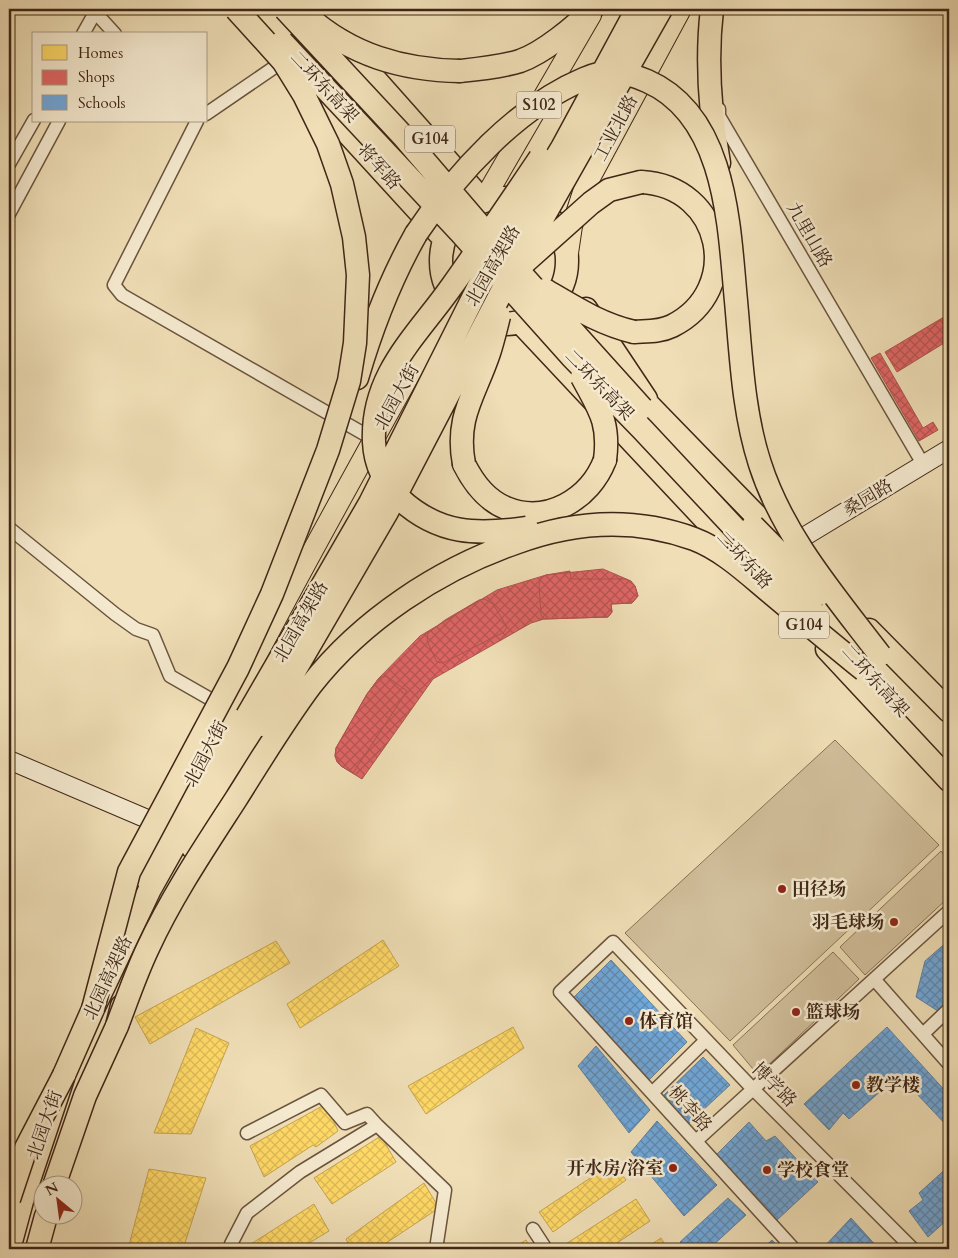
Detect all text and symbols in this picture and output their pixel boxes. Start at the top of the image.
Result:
legend [32,32,208,122]
text: Homes [78,43,123,63]
street label: 二环东高架 [284,46,364,128]
text: Shops [78,67,115,87]
street label: 工业北路 [588,90,644,166]
road number: S102 [516,92,562,118]
text: Schools [78,93,126,113]
road number: G104 [405,126,455,152]
street label: 将军路 [352,139,406,195]
street label: 九里山路 [780,198,838,272]
street label: 北园高架路 [460,221,526,311]
street label: 二环东高架 [559,344,639,426]
street label: 北园大街 [369,359,425,435]
street label: 桑园路 [838,473,898,523]
street label: 二环东路 [710,525,778,595]
street label: 北园高架路 [268,577,334,667]
road number: G104 [779,612,829,638]
street label: 二环东高架 [836,639,914,723]
street label: 北园大街 [178,716,234,792]
place label: 田径场 [792,877,846,902]
marker: 田径场 [776,883,788,895]
place label: 羽毛球场 [812,910,884,935]
marker: 羽毛球场 [888,916,900,928]
street label: 北园高架路 [78,932,138,1024]
place label: 篮球场 [806,1000,860,1025]
marker: 篮球场 [790,1006,802,1018]
place label: 体育馆 [639,1009,693,1034]
marker: 体育馆 [623,1015,635,1027]
street label: 博学路 [746,1057,802,1113]
place label: 教学楼 [866,1073,920,1098]
marker: 教学楼 [850,1079,862,1091]
street label: 桃李路 [663,1081,717,1137]
street label: 北园大街 [21,1087,69,1163]
place label: 开水房/浴室 [567,1156,663,1181]
place label: 学校食堂 [777,1158,849,1183]
marker: 开水房/浴室 [667,1162,679,1174]
marker: 学校食堂 [761,1164,773,1176]
north arrow [32,1176,82,1226]
text: N [42,1178,62,1200]

